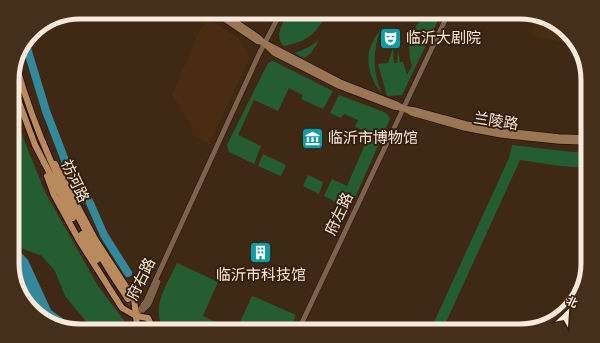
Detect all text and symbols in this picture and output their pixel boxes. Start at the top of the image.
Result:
theatre icon: 临沂大剧院 [377,25,403,51]
place label: 临沂大剧院 [406,26,481,49]
street label: 兰陵路 [472,106,520,135]
museum icon: 临沂市博物馆 [300,125,326,151]
place label: 临沂市博物馆 [328,126,418,149]
street label: 祊河路 [56,156,95,206]
street label: 府左路 [319,189,358,239]
building icon: 临沂市科技馆 [248,239,274,265]
street label: 府右路 [120,254,161,304]
place label: 临沂市科技馆 [216,263,306,286]
north arrow [548,291,588,331]
text: 北 [564,292,581,312]

